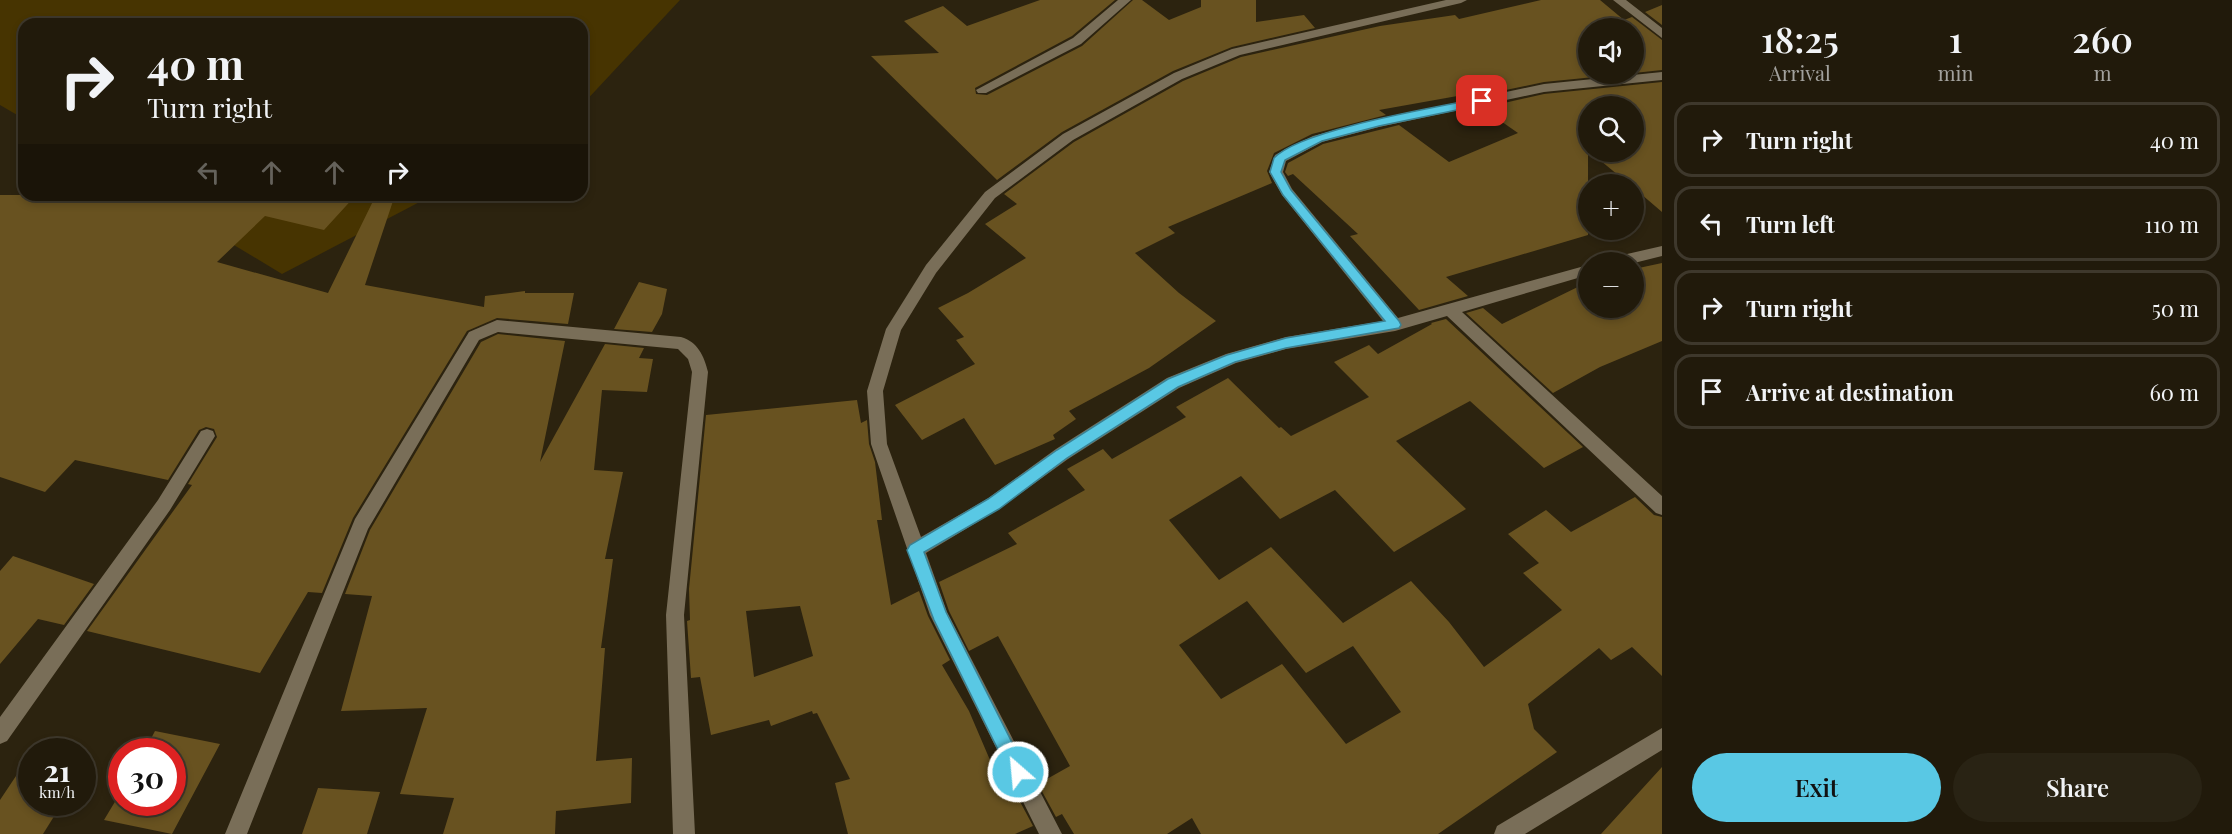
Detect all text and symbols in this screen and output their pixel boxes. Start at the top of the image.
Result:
text: 18:25 [1761,14,1839,62]
text: 1 [1949,14,1962,62]
text: 260 [2072,14,2133,62]
map controls [1578,18,1644,318]
button: sound [1578,18,1644,84]
text: 40 m [147,35,244,91]
icon: right [48,42,126,120]
text: Arrival [1769,59,1831,86]
text: min [1938,59,1973,86]
text: m [2094,59,2112,86]
pin [1456,75,1507,126]
icon: arrive [1465,84,1498,117]
text: Turn right [147,89,272,125]
button: search [1578,96,1644,162]
icon: right [1695,123,1728,156]
text: Turn right [1746,125,1852,155]
text: 40 m [2150,125,2199,155]
icon: left [192,156,225,189]
icon: ahead [255,156,288,189]
icon: ahead [318,156,351,189]
icon: right [381,156,414,189]
button: + [1578,174,1644,240]
icon: left [1695,207,1728,240]
text: Turn left [1746,209,1835,239]
text: 110 m [2145,209,2199,239]
button: − [1578,252,1644,318]
icon: right [1695,291,1728,324]
text: Turn right [1746,293,1852,323]
text: 50 m [2152,293,2199,323]
icon: arrive [1695,375,1728,408]
text: Arrive at destination [1746,377,1954,407]
text: 60 m [2149,377,2199,407]
speed limit sign: 30 [108,738,186,816]
position arrow [986,740,1050,804]
text: 21 [43,750,71,790]
button: Exit [1692,753,1941,822]
button: Share [1953,753,2202,822]
text: km/h [39,782,75,802]

